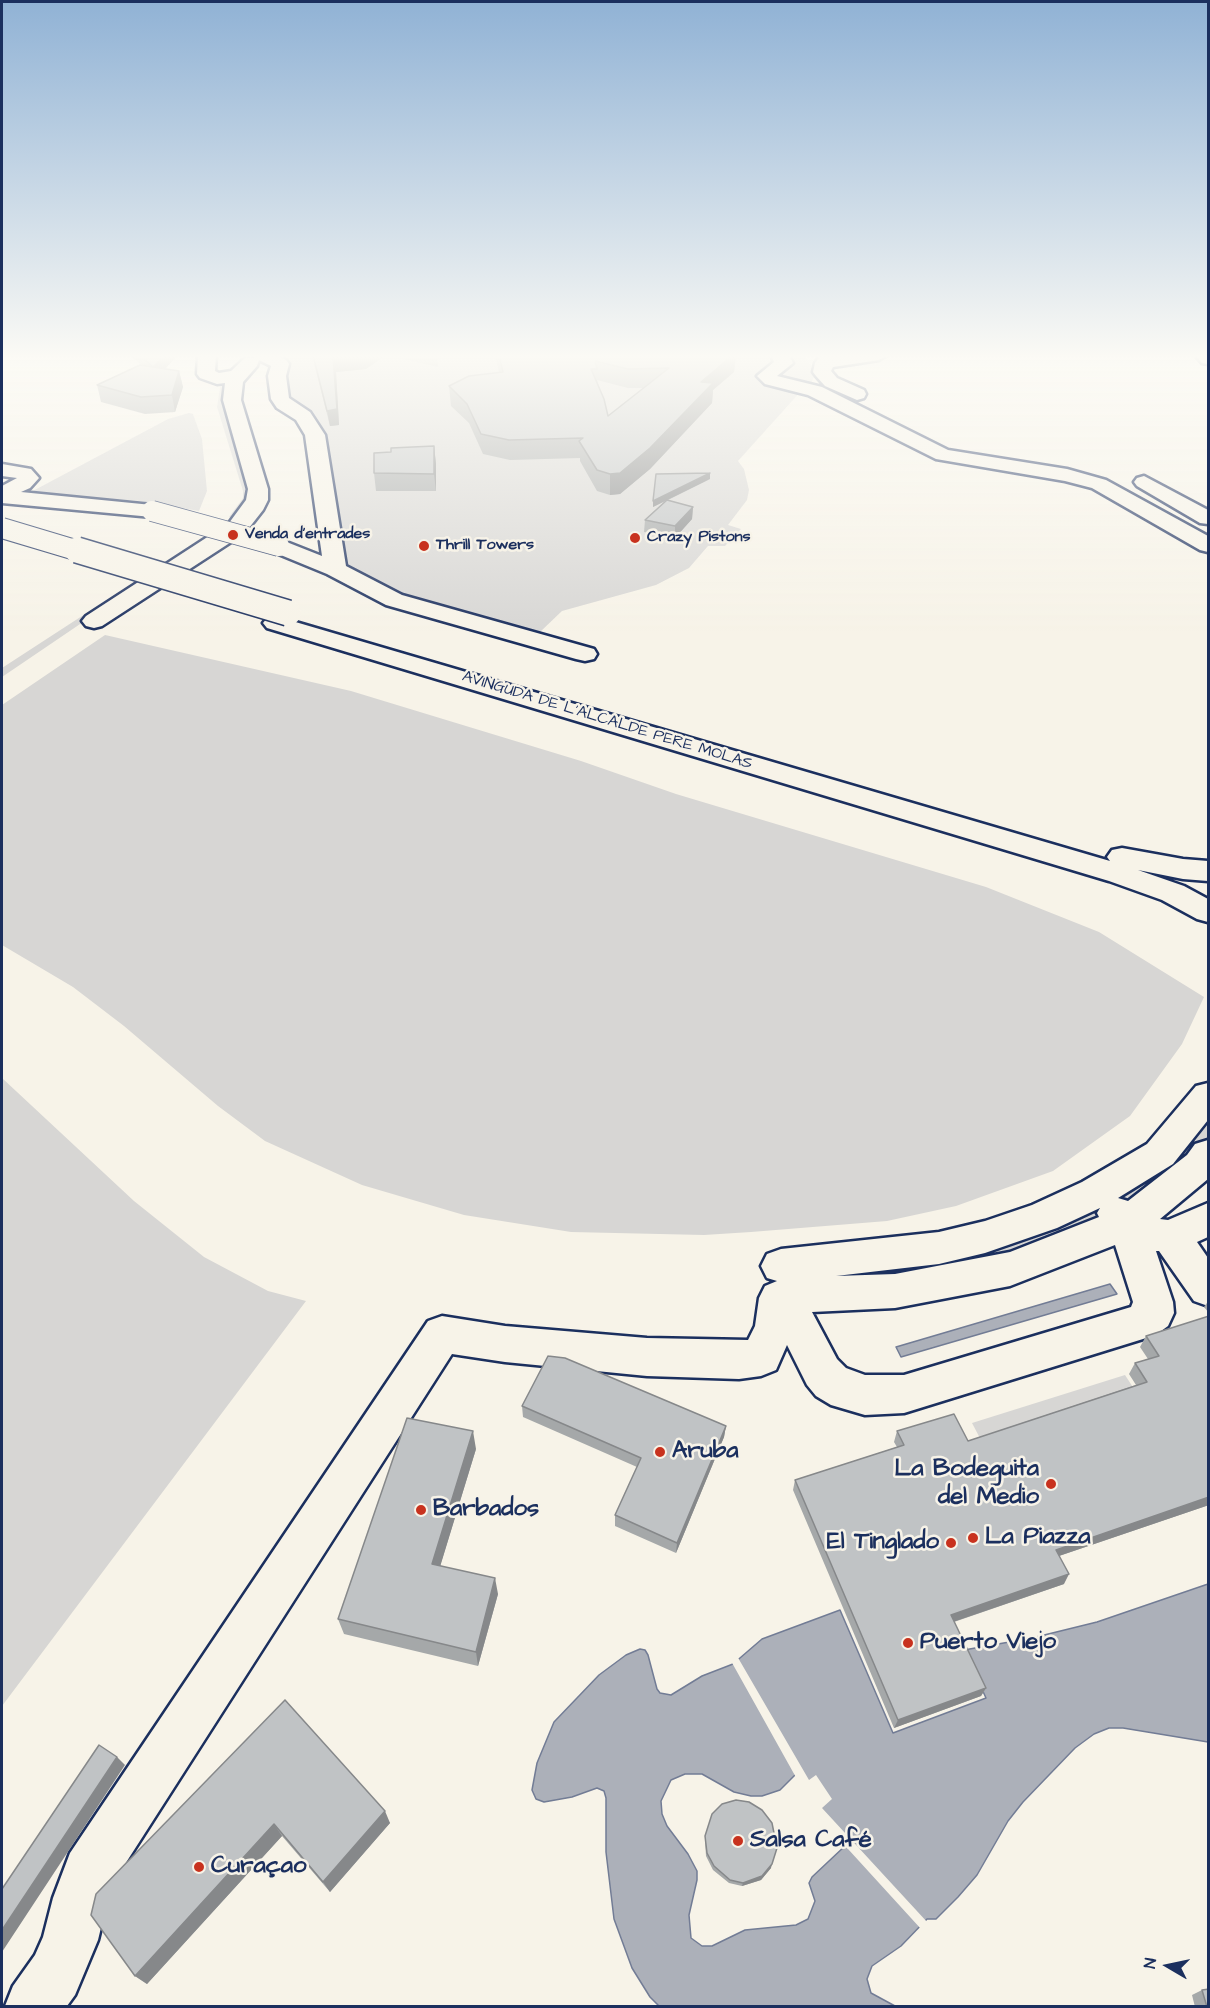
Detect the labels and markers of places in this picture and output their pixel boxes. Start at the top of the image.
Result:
place label: Venda d'entrades [245,525,370,545]
marker: Venda d'entrades [226,528,240,542]
place label: Crazy Pistons [647,528,751,548]
marker: Crazy Pistons [628,531,642,545]
place label: Thrill Towers [436,536,534,556]
marker: Thrill Towers [417,539,431,553]
place label: Aruba [672,1438,738,1466]
marker: Aruba [653,1445,667,1459]
place label: La Bodeguita del Medio [895,1456,1039,1512]
marker: La Bodeguita del Medio [1044,1477,1058,1491]
place label: Barbados [433,1496,539,1524]
marker: Barbados [414,1503,428,1517]
place label: La Piazza [985,1524,1091,1552]
place label: El Tinglado [827,1529,939,1557]
marker: La Piazza [966,1531,980,1545]
marker: El Tinglado [944,1536,958,1550]
place label: Puerto Viejo [920,1629,1056,1657]
marker: Puerto Viejo [901,1636,915,1650]
place label: Salsa Café [750,1827,872,1855]
marker: Salsa Café [731,1834,745,1848]
place label: Curaçao [211,1853,307,1881]
marker: Curaçao [192,1860,206,1874]

